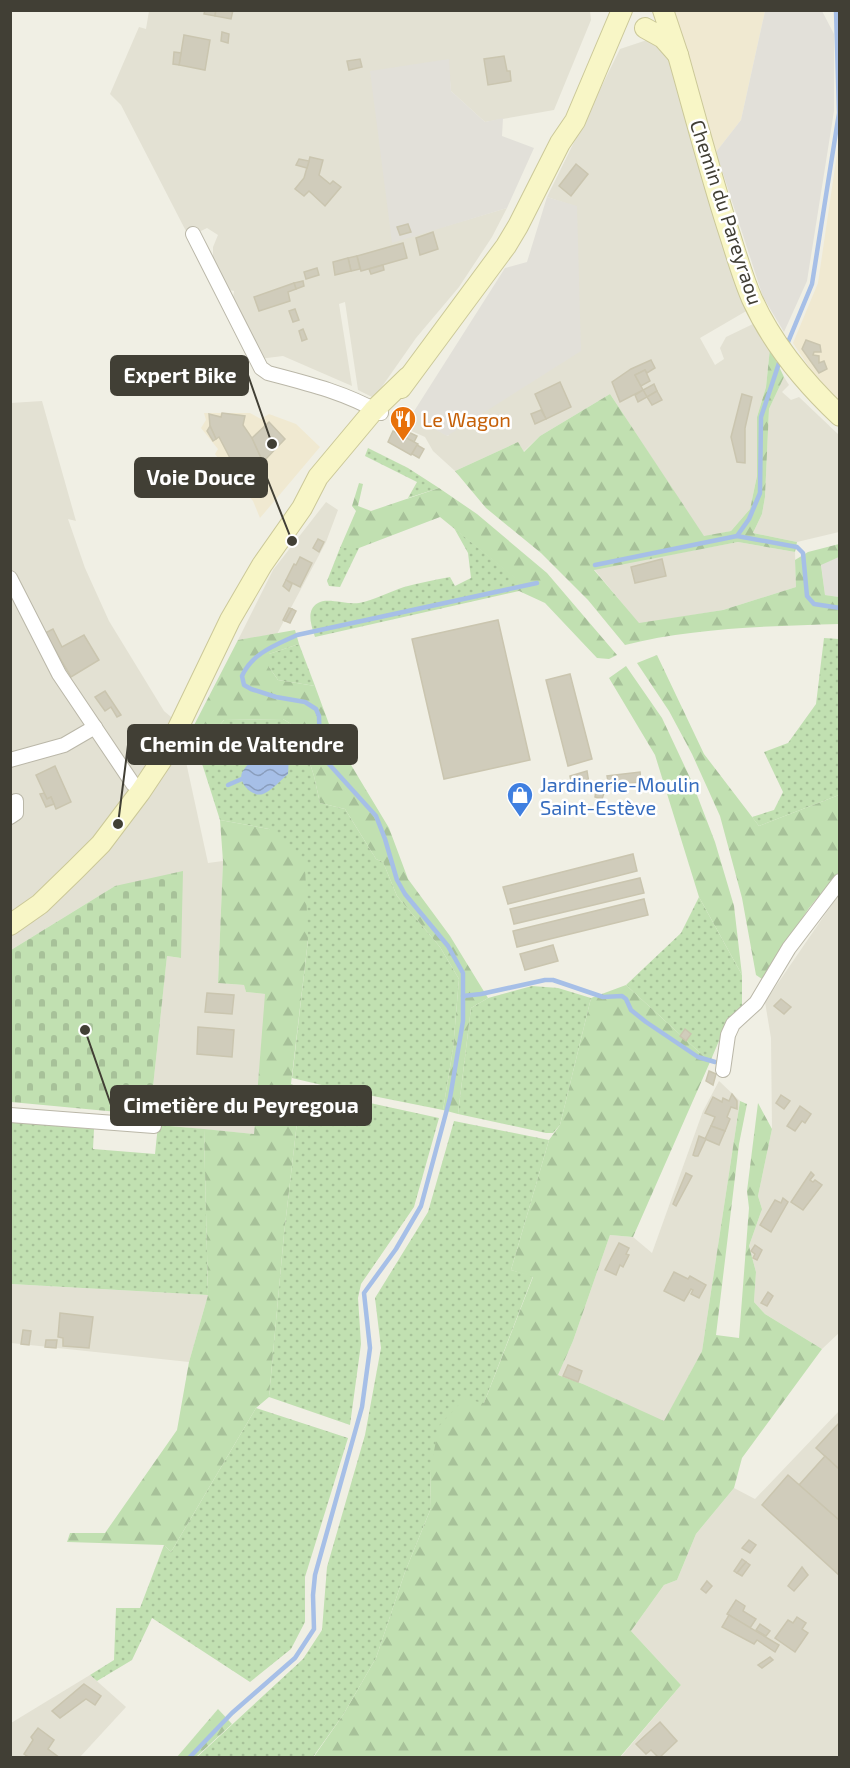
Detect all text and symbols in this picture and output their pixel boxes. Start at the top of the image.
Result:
street label: Chemin du Pareyraou [686,116,768,308]
callout: Expert Bike [111,356,248,395]
text: Expert Bike [123,362,237,387]
restaurant icon: Le Wagon [388,404,418,442]
place label: Le Wagon [422,407,511,431]
callout: Voie Douce [135,458,267,497]
text: Voie Douce [147,464,256,489]
callout: Chemin de Valtendre [128,725,357,764]
text: Chemin de Valtendre [140,731,344,756]
place label: Jardinerie-Moulin Saint-Estève [540,772,700,819]
shop icon: Jardinerie-Moulin Saint-Estève [505,780,535,818]
callout: Cimetière du Peyregoua [111,1086,371,1125]
text: Cimetière du Peyregoua [123,1092,359,1118]

